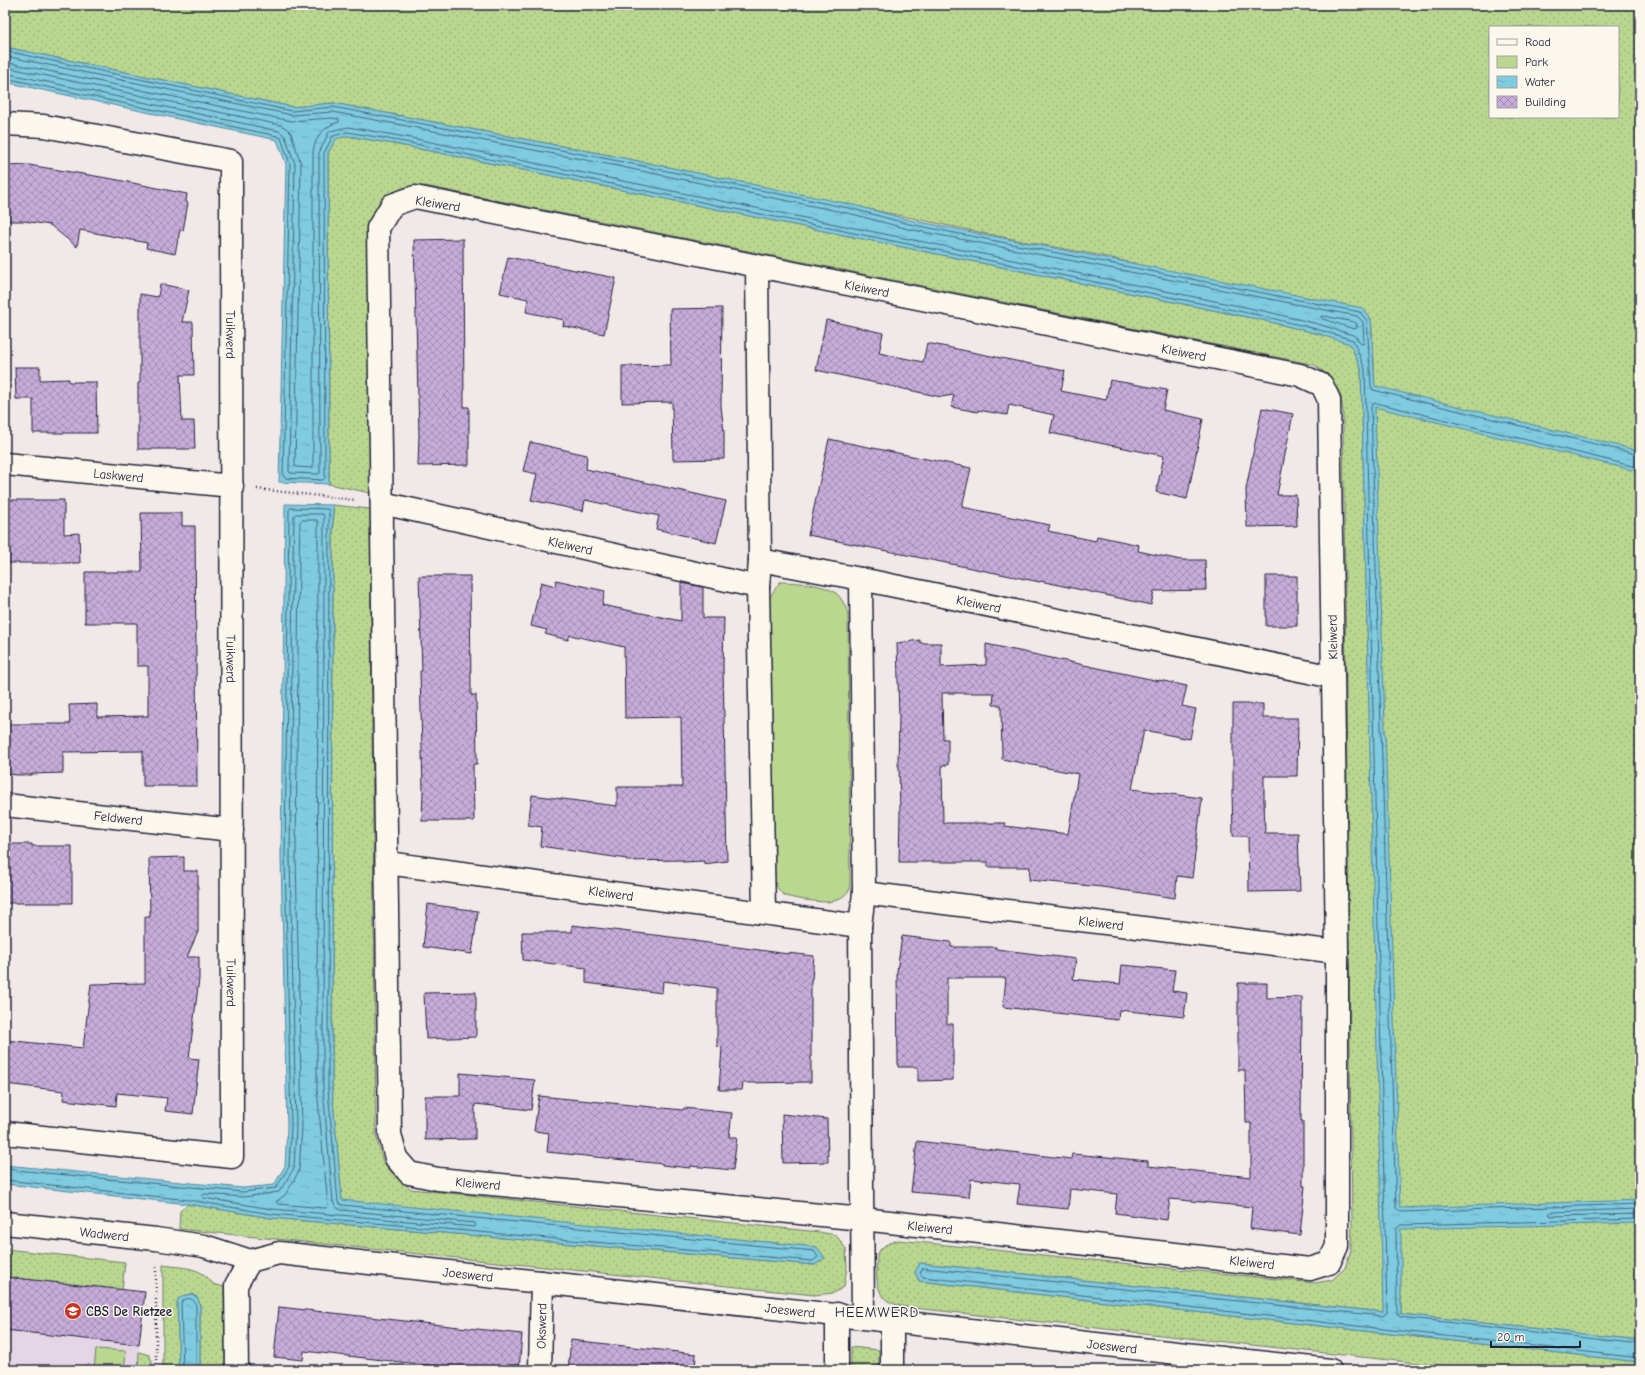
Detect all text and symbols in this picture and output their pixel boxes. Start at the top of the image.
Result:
legend [1489,26,1619,118]
text: Road [1525,35,1551,49]
text: Park [1525,55,1548,69]
text: Water [1525,75,1555,89]
text: Building [1525,95,1566,109]
street label: Kleiwerd [414,193,461,214]
street label: Kleiwerd [843,277,891,300]
street label: Tuikwerd [223,310,238,359]
street label: Kleiwerd [1160,341,1208,364]
street label: Laskwerd [93,466,144,485]
street label: Kleiwerd [546,533,594,558]
street label: Kleiwerd [955,592,1002,616]
street label: Kleiwerd [1325,614,1340,660]
street label: Tuikwerd [223,634,239,683]
street label: Feldwerd [93,808,143,828]
street label: Kleiwerd [587,883,634,904]
street label: Kleiwerd [1078,913,1125,933]
street label: Tuikwerd [224,958,239,1007]
street label: Kleiwerd [455,1174,501,1193]
street label: Kleiwerd [907,1218,953,1237]
street label: Wadwerd [79,1224,130,1244]
street label: Kleiwerd [1229,1253,1275,1272]
street label: Joeswerd [442,1264,494,1285]
street label: Joeswerd [764,1300,816,1321]
school or university icon: CBS De Rietzee [63,1301,83,1321]
street label: Okswerd [533,1303,550,1349]
place label: CBS De Rietzee [86,1304,173,1319]
district label: HEEMWERD [835,1304,919,1321]
scale bar [1491,1323,1580,1349]
text: 20 m [1497,1330,1525,1344]
street label: Joeswerd [1086,1336,1138,1356]

